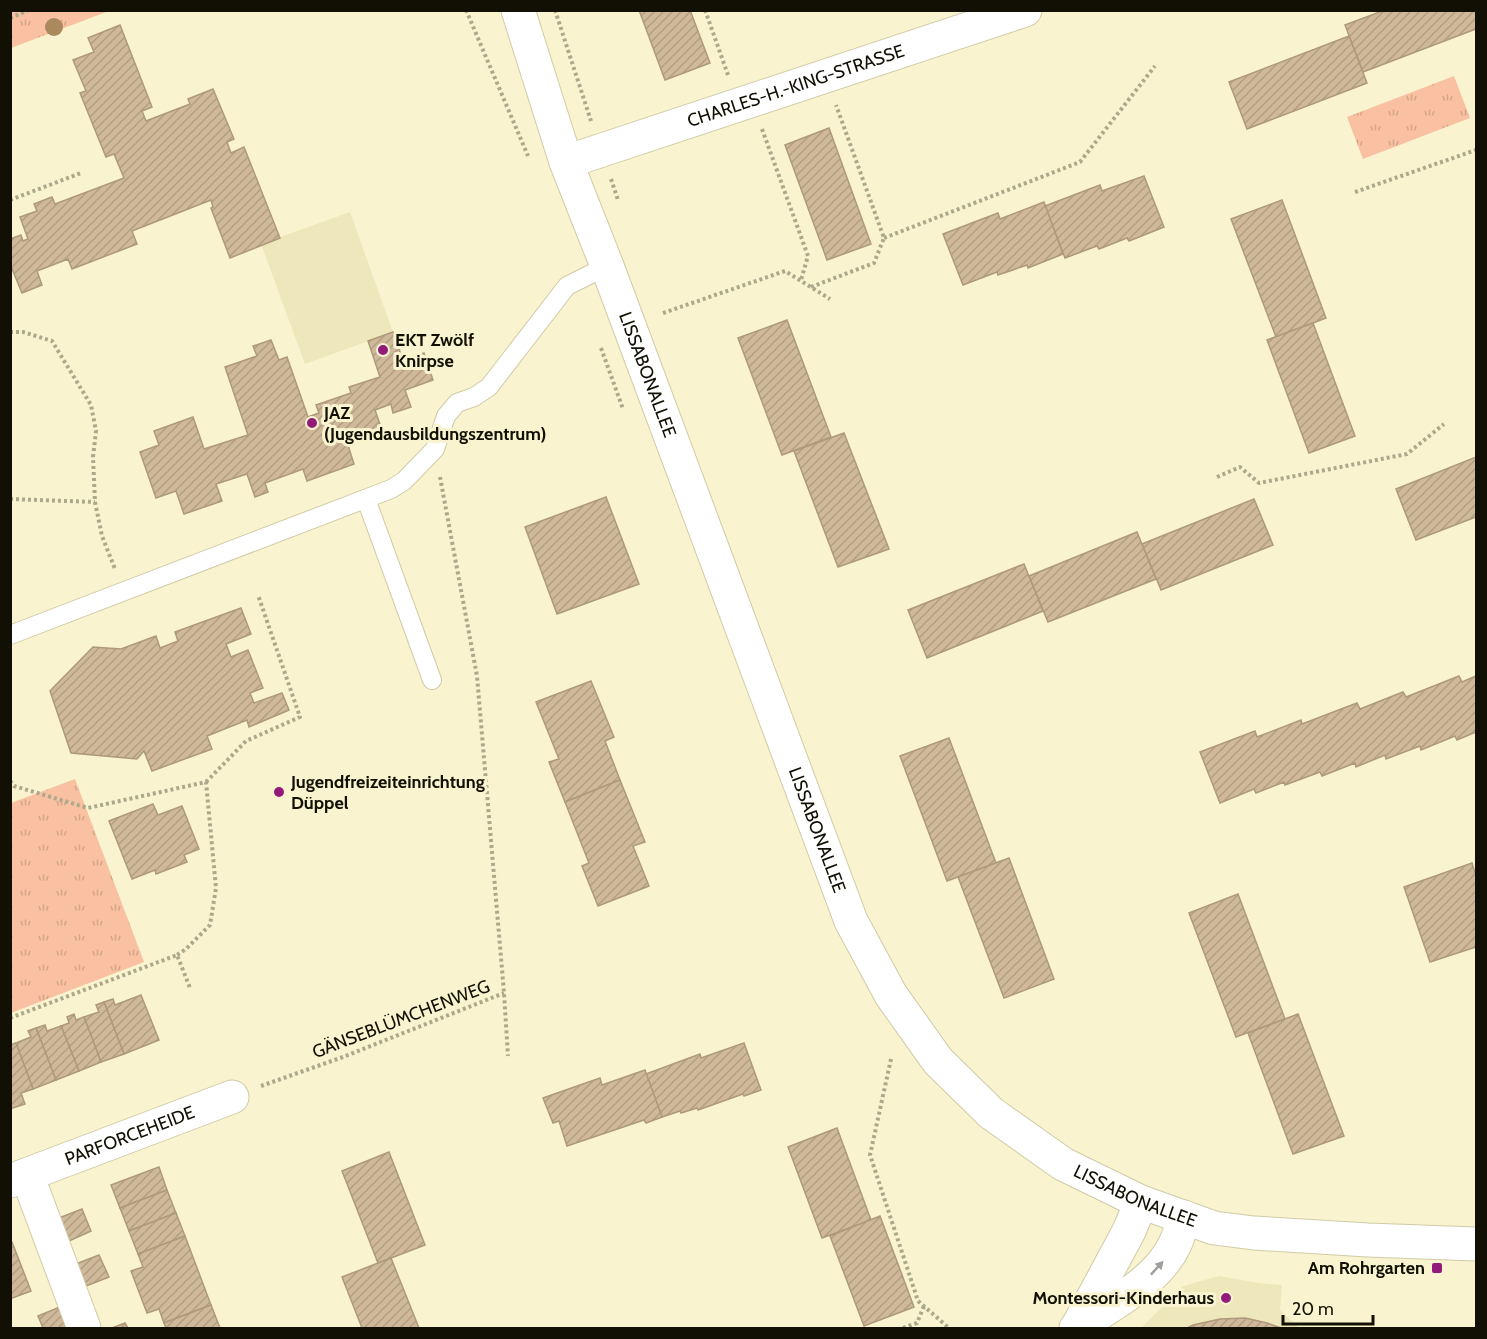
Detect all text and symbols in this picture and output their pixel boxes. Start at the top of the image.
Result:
street label: CHARLES-H.-KING-STRASSE [684,40,907,132]
street label: LISSABONALLEE [614,309,681,440]
place label: EKT Zwölf Knirpse [395,329,474,372]
marker: EKT Zwölf Knirpse [376,343,390,357]
place label: JAZ (Jugendausbildungszentrum) [323,402,546,445]
marker: JAZ (Jugendausbildungszentrum) [305,416,319,430]
street label: LISSABONALLEE [784,764,850,896]
place label: Jugendfreizeiteinrichtung Düppel [290,771,485,814]
marker: Jugendfreizeiteinrichtung Düppel [272,785,286,799]
street label: GÄNSEBLÜMCHENWEG [309,975,493,1063]
street label: PARFORCEHEIDE [62,1101,198,1170]
street label: LISSABONALLEE [1070,1160,1200,1232]
place label: Am Rohrgarten [1308,1257,1425,1279]
one-way arrow [1150,1261,1164,1276]
marker: Am Rohrgarten [1430,1261,1444,1275]
place label: Montessori-Kinderhaus [1033,1287,1214,1309]
scale bar [1283,1288,1373,1326]
marker: Montessori-Kinderhaus [1219,1291,1233,1305]
text: 20 m [1292,1298,1334,1320]

